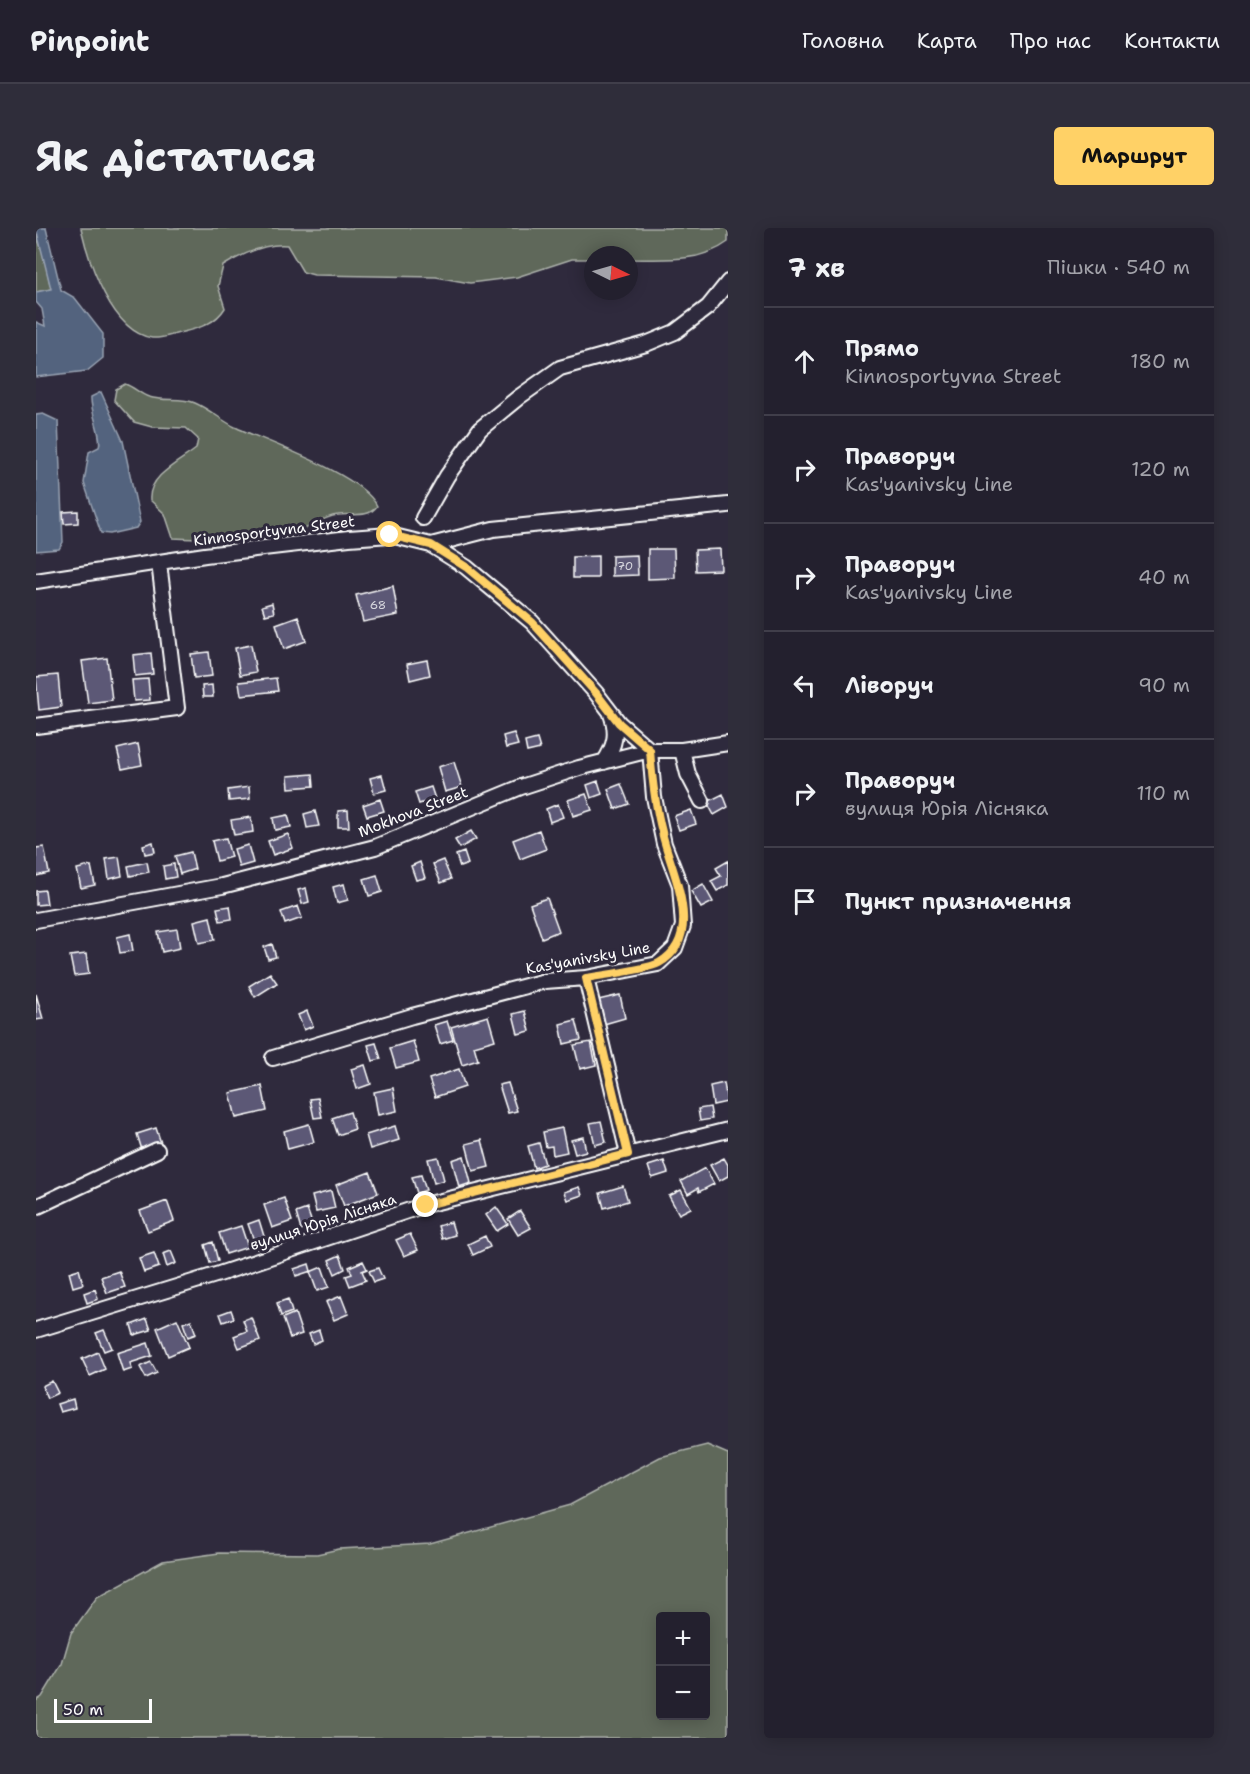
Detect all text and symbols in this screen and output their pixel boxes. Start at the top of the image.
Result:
text: Pinpoint [30,22,149,60]
text: Головна [802,27,884,55]
text: Карта [917,27,977,55]
text: Про нас [1010,27,1091,55]
text: Контакти [1124,27,1220,55]
button: Маршрут [1054,127,1214,185]
text: Як дістатися [36,128,316,184]
north arrow [584,246,638,300]
text: 7 хв [788,250,845,285]
text: Пішки · 540 m [1047,254,1190,280]
text: Прямо [845,334,919,363]
icon: ahead [788,345,821,378]
text: 180 m [1130,348,1190,374]
text: Kinnosportyvna Street [845,363,1061,389]
text: Праворуч [845,442,955,471]
icon: right [788,453,821,486]
text: 120 m [1131,456,1190,482]
text: Kas'yanivsky Line [845,471,1013,497]
street label: Kinnosportyvna Street [192,511,356,551]
route start [376,521,402,547]
text: Праворуч [845,550,955,579]
house number: 70 [617,558,633,574]
icon: right [788,561,821,594]
text: 40 m [1138,564,1190,590]
text: Kas'yanivsky Line [845,579,1013,605]
house number: 68 [370,597,386,613]
icon: left [788,669,821,702]
text: Ліворуч [845,671,933,700]
text: 90 m [1138,672,1190,698]
text: Праворуч [845,766,955,795]
icon: right [788,777,821,810]
text: 110 m [1136,780,1190,806]
street label: Mokhova Street [355,782,471,842]
text: вулиця Юрія Лісняка [845,795,1048,821]
icon: arrive [788,885,821,918]
text: Пункт призначення [845,887,1072,916]
street label: Kas'yanivsky Line [524,937,652,979]
street label: вулиця Юрія Лісняка [247,1189,399,1255]
route end [412,1191,438,1217]
map controls [656,1612,710,1720]
button: + [656,1612,710,1666]
button: − [656,1666,710,1720]
scale bar [54,1696,152,1724]
text: 50 m [63,1699,103,1720]

